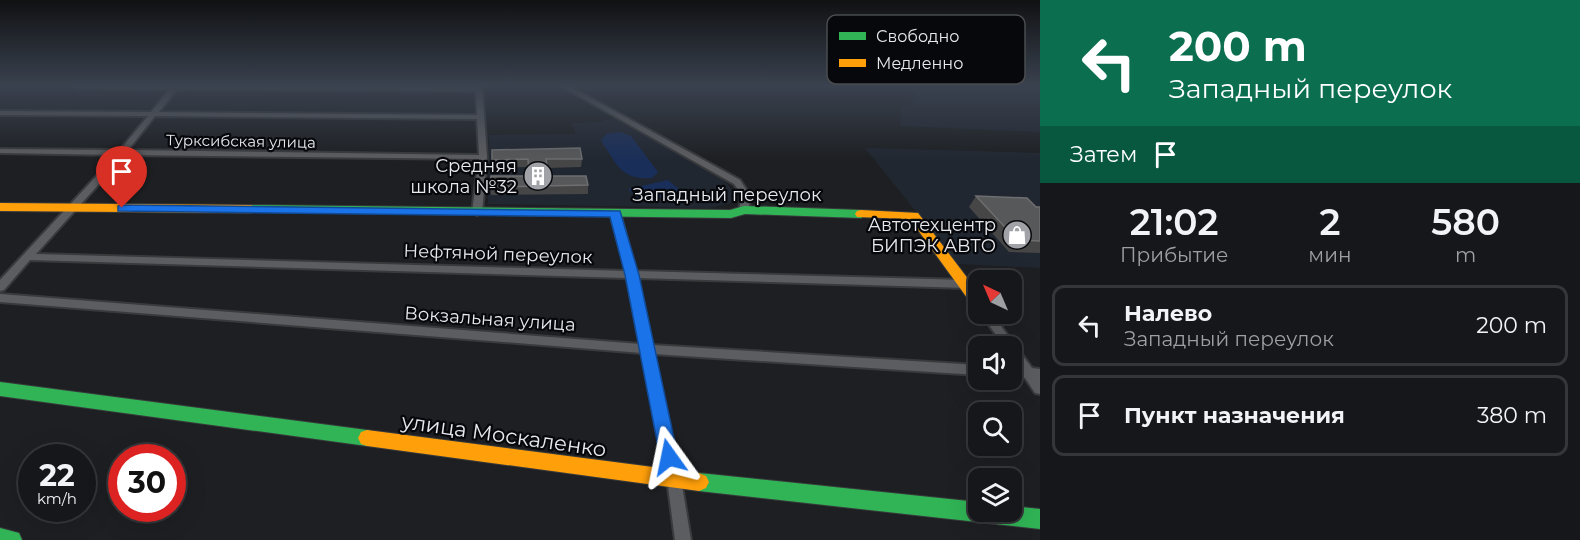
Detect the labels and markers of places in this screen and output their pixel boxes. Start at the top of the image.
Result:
pin [96,146,147,208]
place label: Средняя школа №32 [410,155,517,198]
building icon: Средняя школа №32 [522,160,554,192]
place label: Автотехцентр БИПЭК АВТО [868,214,996,257]
shop icon: Автотехцентр БИПЭК АВТО [1001,219,1033,251]

